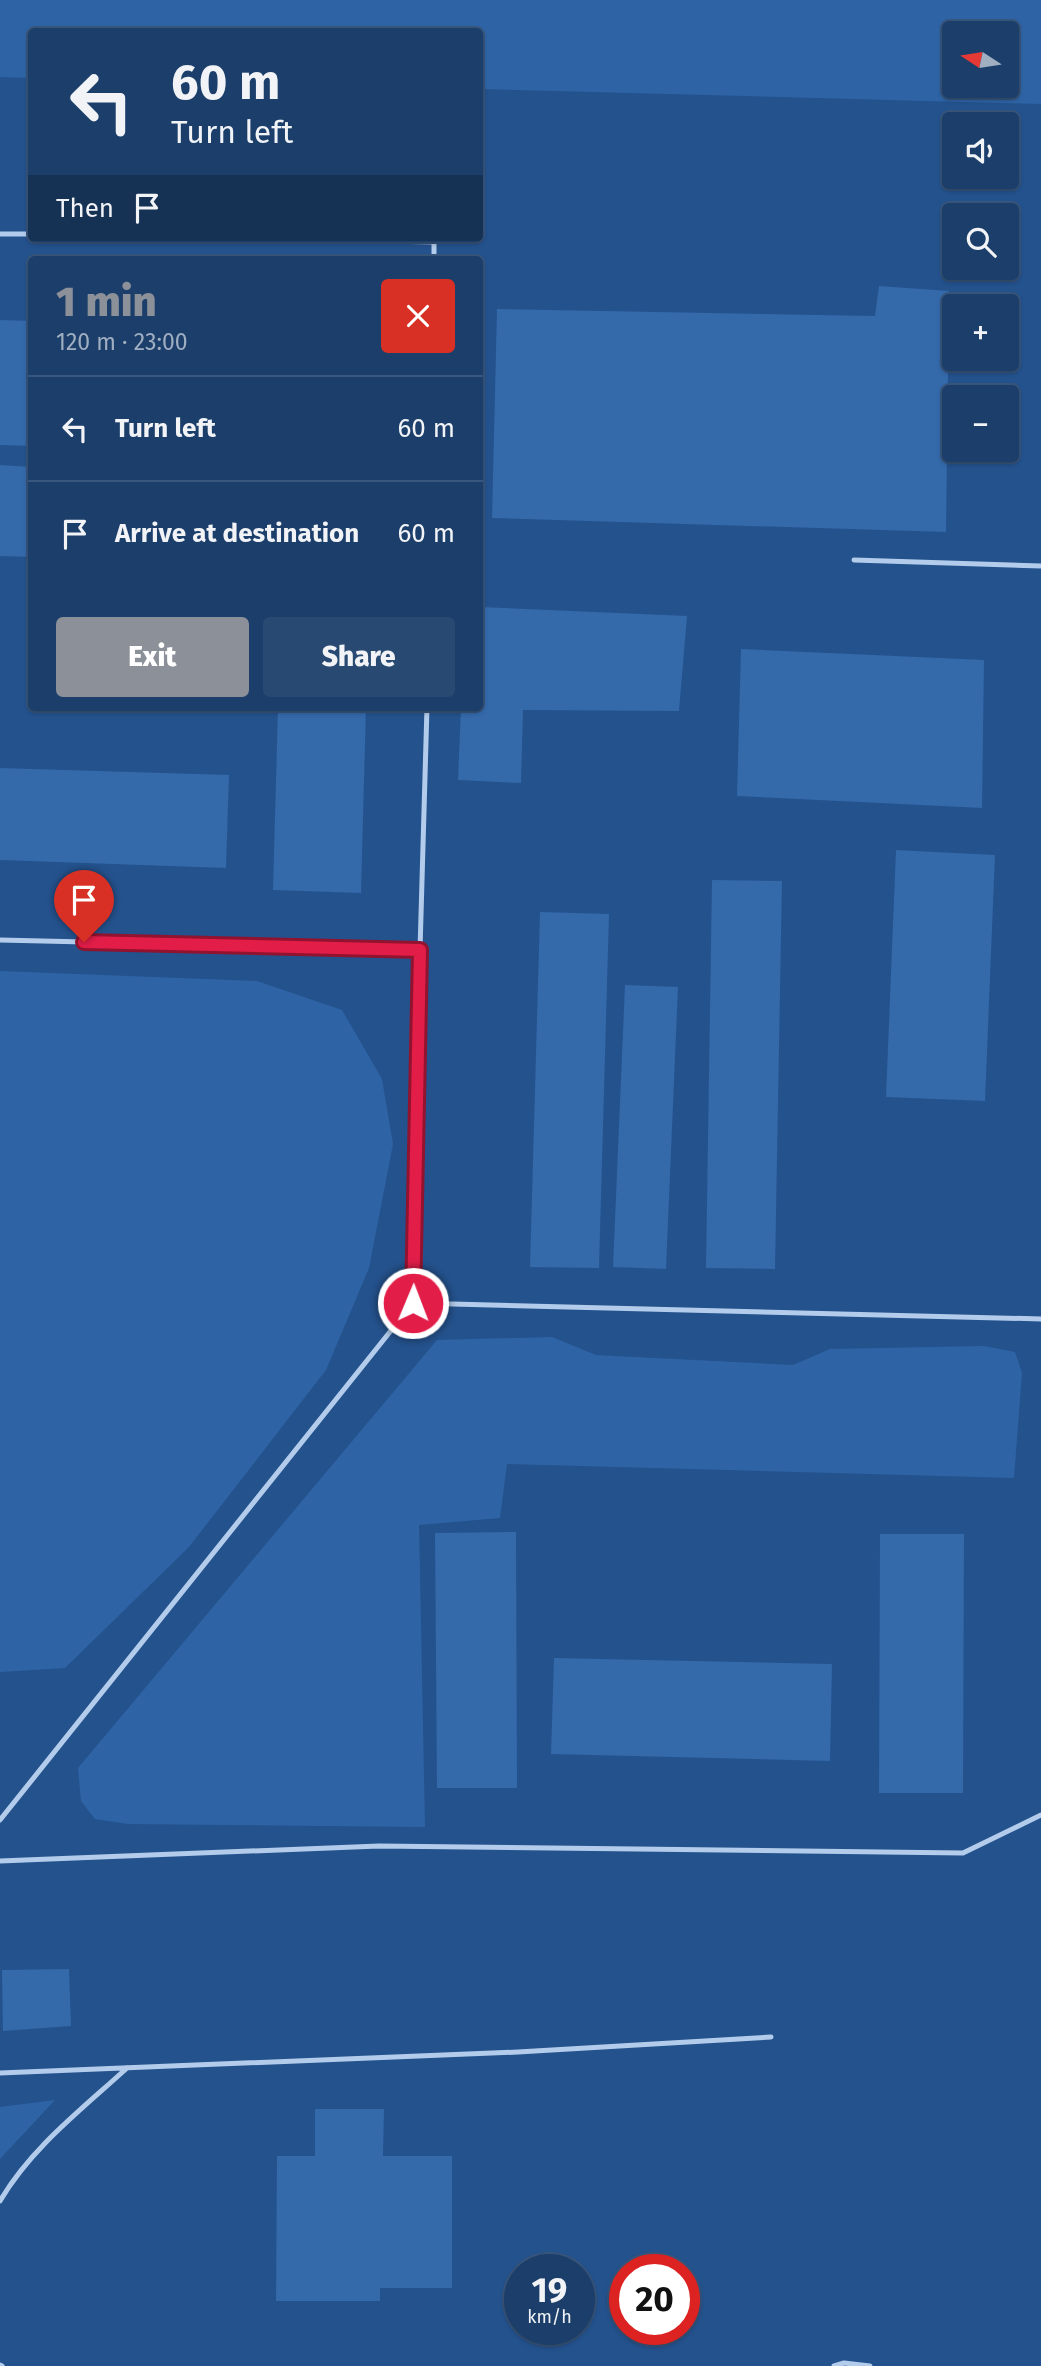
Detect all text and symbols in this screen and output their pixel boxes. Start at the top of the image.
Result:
north arrow [942,21,1018,98]
map controls [942,21,1019,462]
text: 60 m [171,53,280,112]
icon: left [56,56,147,147]
button: sound [942,112,1019,189]
text: Turn left [171,113,293,151]
icon: arrive [128,189,166,227]
text: Then [56,193,114,224]
button: search [942,203,1019,280]
text: 1 min [56,277,157,327]
button: close [381,279,455,353]
button: + [942,294,1019,371]
text: 120 m · 23:00 [56,328,188,356]
button: − [942,385,1019,462]
icon: left [56,410,94,448]
text: Turn left [115,413,216,444]
text: 60 m [397,413,455,444]
icon: arrive [56,515,94,553]
text: Arrive at destination [115,518,359,549]
text: 60 m [397,518,455,549]
button: Exit [56,617,249,697]
button: Share [263,617,455,697]
pin [54,870,114,942]
icon: arrive [65,881,103,919]
position arrow [376,1266,450,1340]
speed limit sign: 20 [609,2254,700,2345]
text: 19 [532,2269,567,2311]
text: km/h [527,2306,572,2328]

